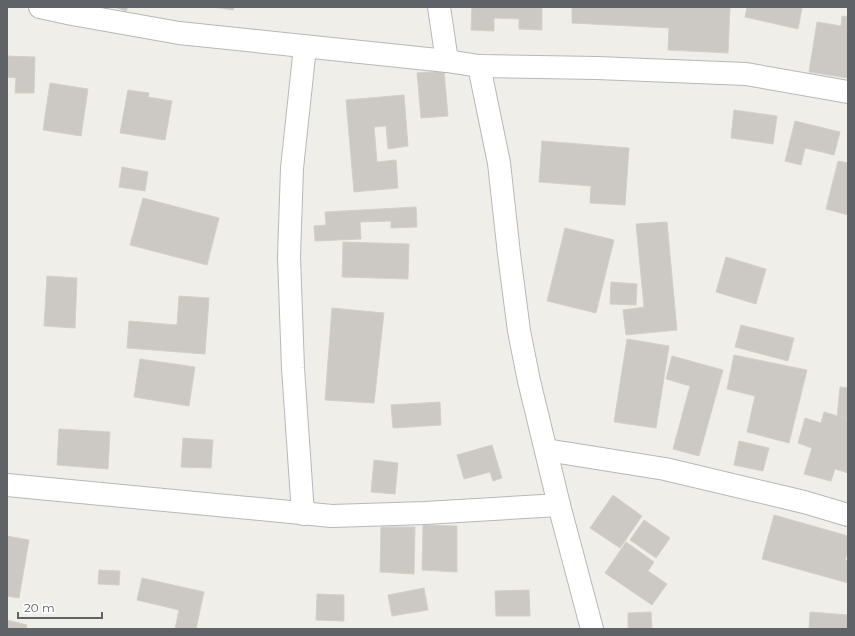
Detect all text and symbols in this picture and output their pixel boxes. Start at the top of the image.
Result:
scale bar [18,594,102,620]
text: 20 m [24,600,55,615]

